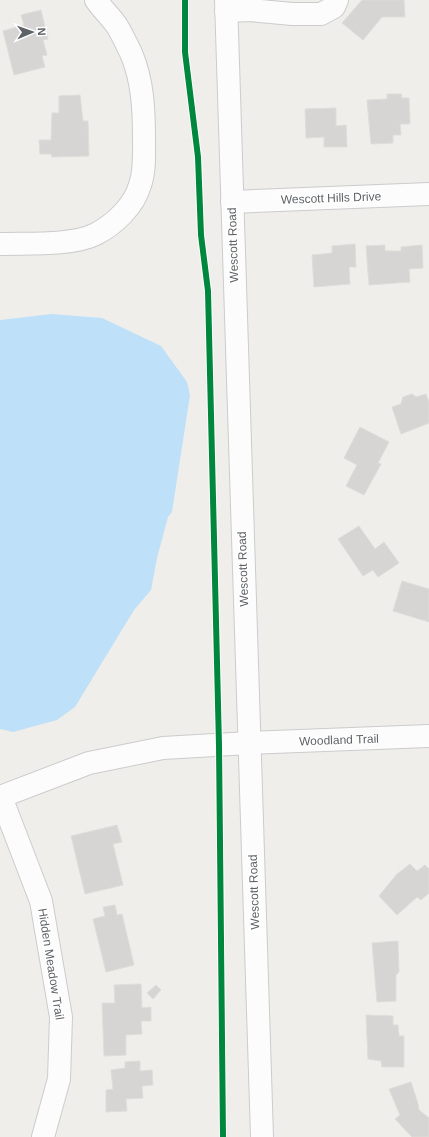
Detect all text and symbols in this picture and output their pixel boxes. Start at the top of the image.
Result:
north arrow [12,12,52,52]
text: N [36,27,48,36]
street label: Wescott Hills Drive [281,189,382,207]
street label: Wescott Road [225,207,241,283]
street label: Wescott Road [235,531,251,607]
street label: Woodland Trail [299,732,379,748]
street label: Wescott Road [246,854,262,930]
street label: Hidden Meadow Trail [35,907,67,1021]

